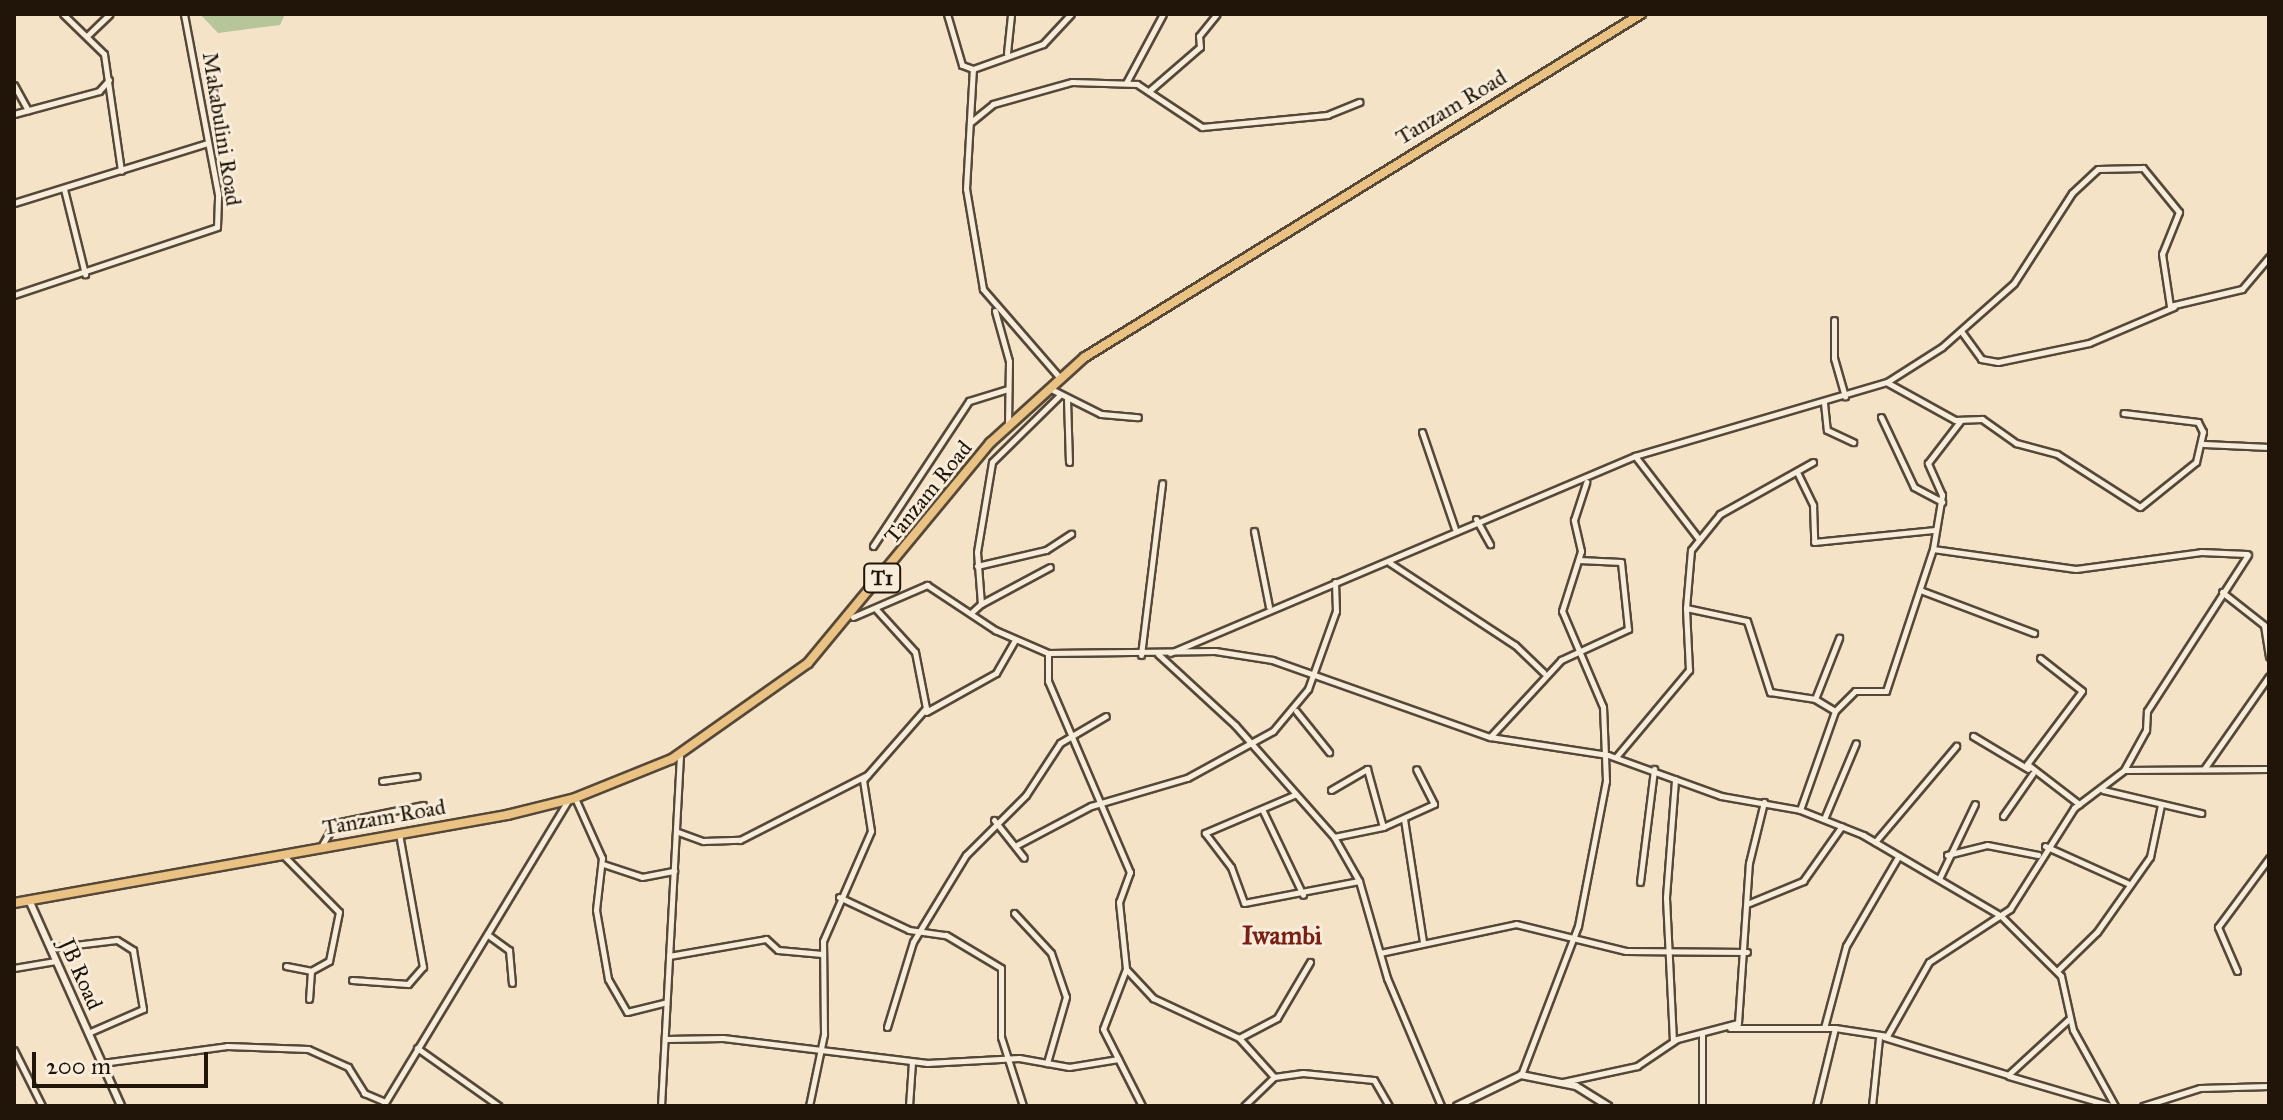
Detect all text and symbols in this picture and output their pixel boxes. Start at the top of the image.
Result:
street label: Makabulini Road [197,50,247,208]
street label: Tanzam Road [1391,64,1511,150]
street label: Tanzam Road [879,435,977,549]
road number: T1 [862,562,902,594]
street label: Tanzam Road [320,793,448,841]
district label: Iwambi [1242,920,1322,952]
street label: JB Road [54,934,108,1014]
scale bar [36,1036,212,1086]
text: 200 m [46,1051,111,1081]

